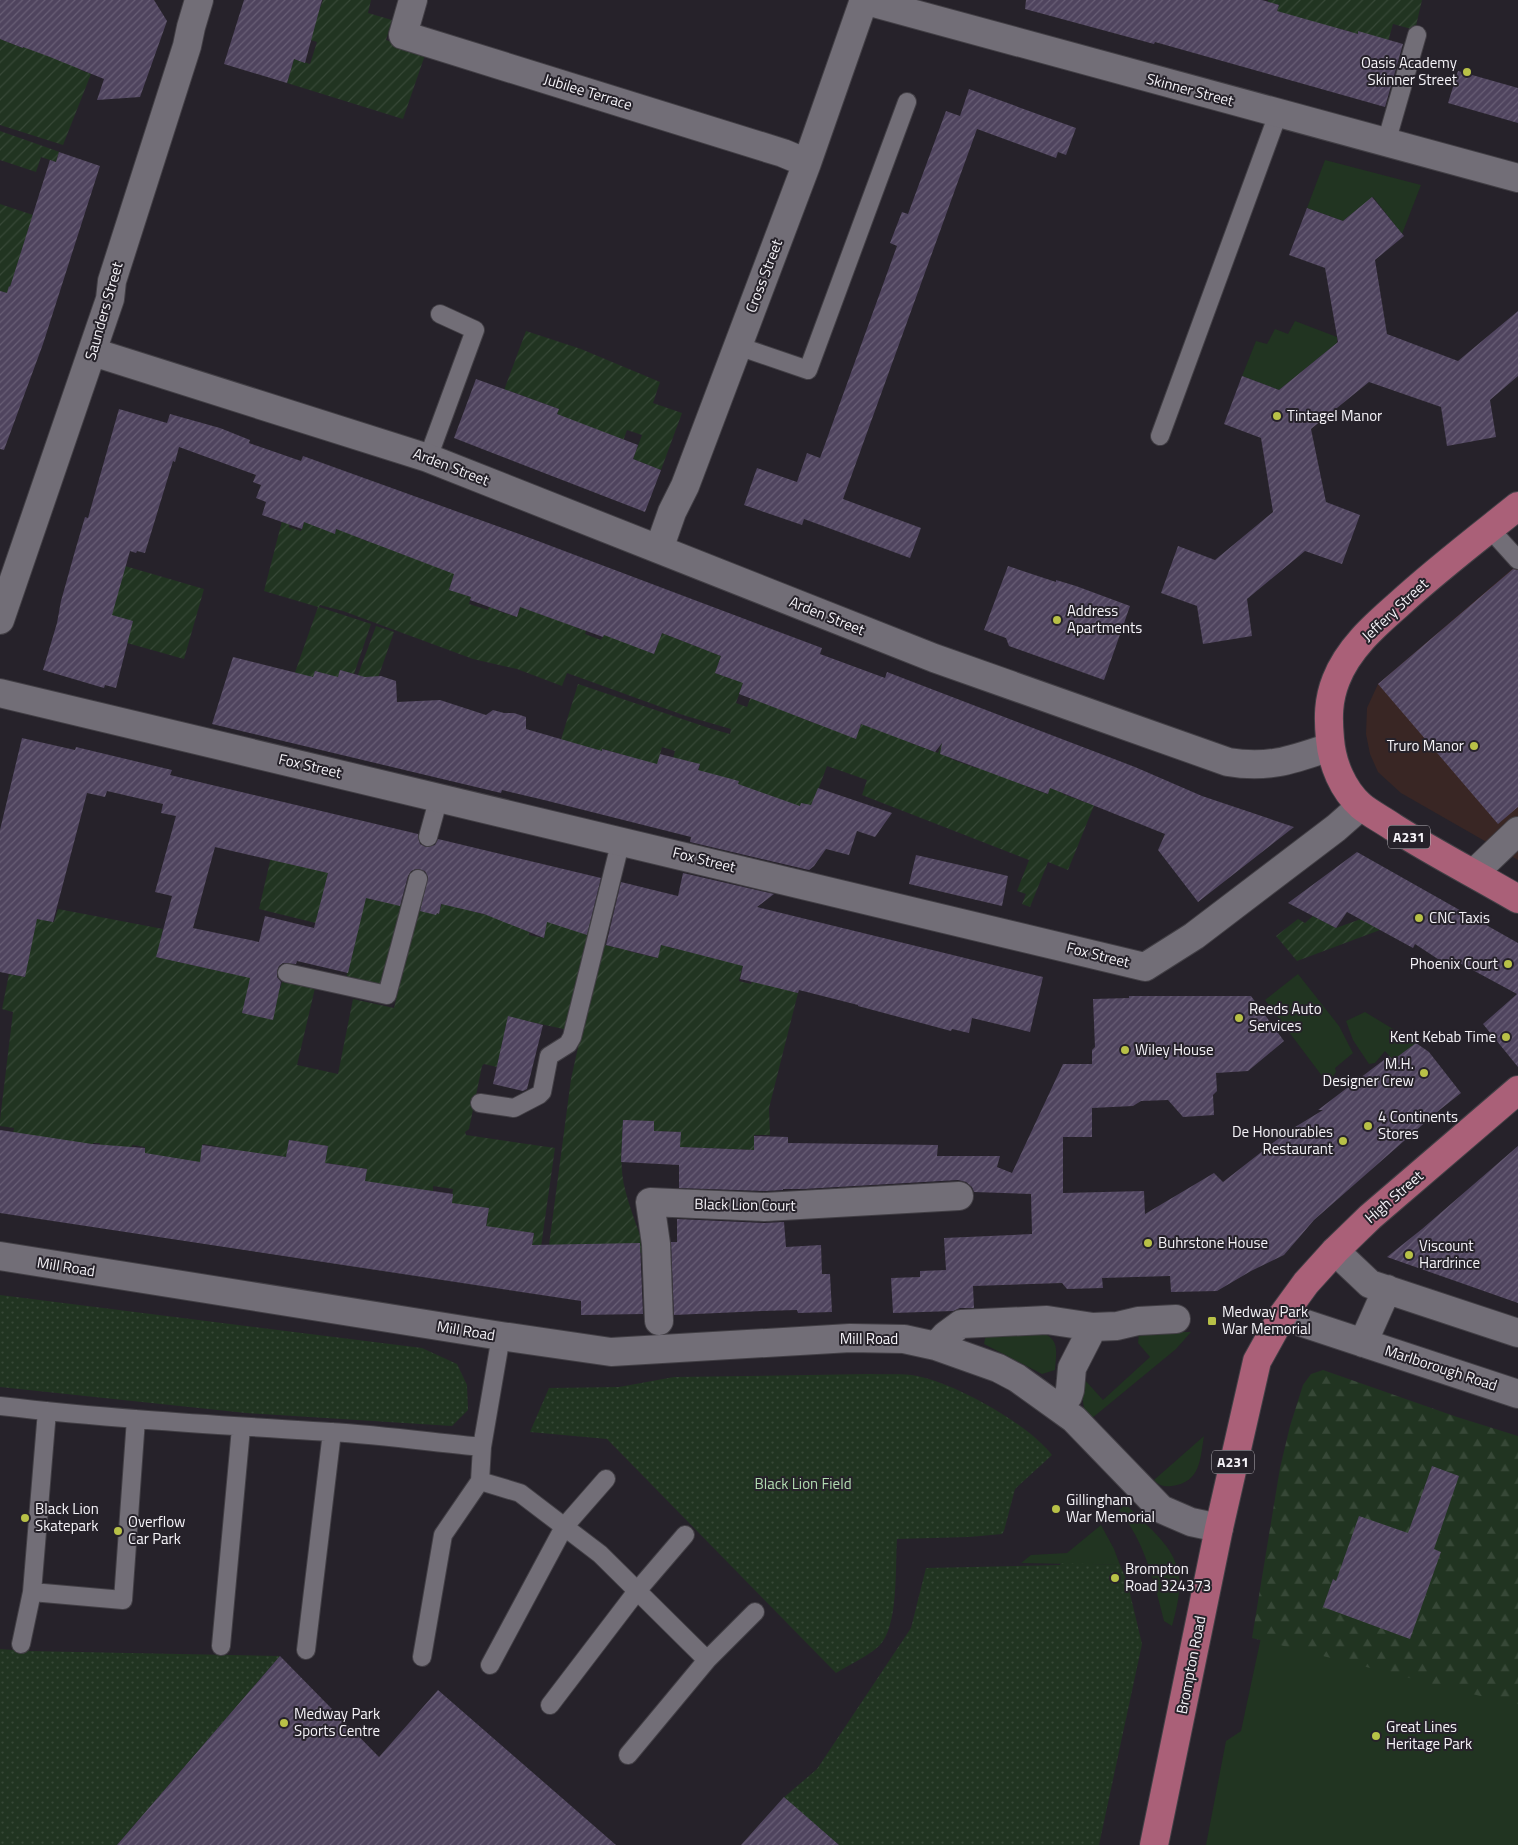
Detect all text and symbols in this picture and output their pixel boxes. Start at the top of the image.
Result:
place label: Oasis Academy Skinner Street [1361,51,1458,91]
marker: Oasis Academy Skinner Street [1461,66,1473,78]
street label: Jubilee Terrace [541,67,635,116]
street label: Skinner Street [1144,67,1237,112]
street label: Cross Street [739,235,788,316]
street label: Saunders Street [79,258,129,363]
place label: Tintagel Manor [1287,404,1382,427]
marker: Tintagel Manor [1271,410,1283,422]
street label: Arden Street [410,442,493,492]
street label: Jeffery Street [1356,572,1434,647]
street label: Arden Street [786,590,869,641]
place label: Address Apartments [1067,599,1142,639]
marker: Address Apartments [1051,614,1063,626]
place label: Truro Manor [1387,734,1464,757]
marker: Truro Manor [1468,740,1480,752]
street label: Fox Street [276,747,345,784]
road number: A231 [1388,826,1430,849]
street label: Fox Street [670,841,739,879]
place label: CNC Taxis [1429,906,1490,929]
marker: CNC Taxis [1413,912,1425,924]
street label: Fox Street [1064,936,1133,974]
place label: Phoenix Court [1410,952,1499,975]
marker: Phoenix Court [1502,958,1514,970]
place label: Reeds Auto Services [1249,997,1322,1037]
marker: Reeds Auto Services [1233,1012,1245,1024]
place label: Kent Kebab Time [1390,1025,1496,1048]
marker: Kent Kebab Time [1500,1031,1512,1043]
place label: Wiley House [1135,1038,1214,1061]
marker: Wiley House [1119,1044,1131,1056]
place label: M.H. Designer Crew [1323,1052,1414,1092]
marker: M.H. Designer Crew [1418,1067,1430,1079]
place label: 4 Continents Stores [1378,1105,1458,1145]
place label: De Honourables Restaurant [1232,1120,1334,1160]
marker: 4 Continents Stores [1362,1120,1374,1132]
marker: De Honourables Restaurant [1337,1135,1349,1147]
street label: High Street [1359,1164,1429,1229]
street label: Black Lion Court [694,1192,797,1217]
place label: Buhrstone House [1158,1231,1268,1254]
place label: Viscount Hardrince [1419,1234,1480,1274]
marker: Buhrstone House [1142,1237,1154,1249]
marker: Viscount Hardrince [1403,1249,1415,1261]
street label: Mill Road [35,1251,97,1282]
place label: Medway Park War Memorial [1222,1300,1311,1340]
street label: Mill Road [435,1315,497,1346]
marker: Medway Park War Memorial [1206,1315,1218,1327]
street label: Mill Road [840,1327,898,1350]
street label: Marlborough Road [1382,1339,1500,1397]
road number: A231 [1212,1450,1254,1474]
park label: Black Lion Field [754,1472,852,1495]
place label: Gillingham War Memorial [1066,1488,1155,1528]
place label: Black Lion Skatepark [35,1497,99,1537]
marker: Gillingham War Memorial [1050,1503,1062,1515]
place label: Overflow Car Park [128,1510,185,1550]
marker: Black Lion Skatepark [19,1512,31,1524]
marker: Overflow Car Park [112,1525,124,1537]
place label: Brompton Road 324373 [1125,1557,1211,1597]
marker: Brompton Road 324373 [1109,1572,1121,1584]
street label: Brompton Road [1170,1614,1211,1716]
place label: Medway Park Sports Centre [294,1702,380,1742]
place label: Great Lines Heritage Park [1386,1715,1472,1755]
marker: Medway Park Sports Centre [278,1717,290,1729]
marker: Great Lines Heritage Park [1370,1730,1382,1742]

